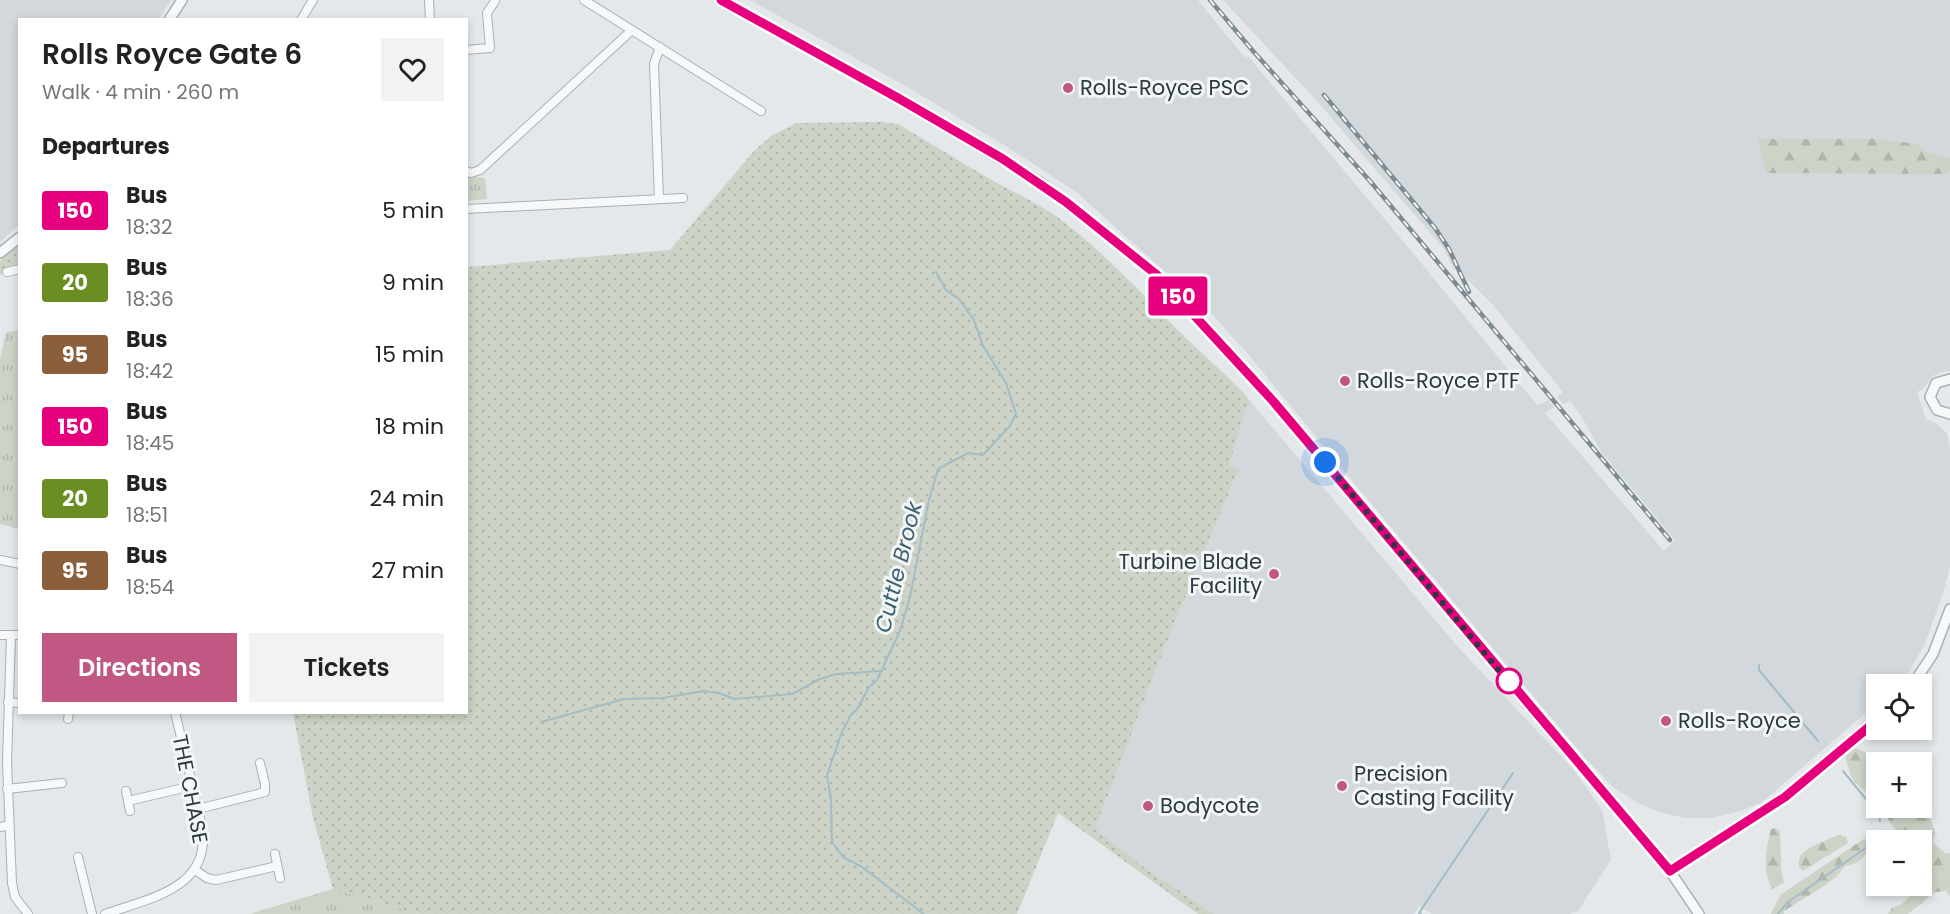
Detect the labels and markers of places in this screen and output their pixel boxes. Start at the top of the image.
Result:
place label: Rolls-Royce PSC [1080,73,1249,102]
marker: Rolls-Royce PSC [1061,81,1075,95]
place label: Rolls-Royce PTF [1357,366,1520,395]
marker: Rolls-Royce PTF [1338,374,1352,388]
place label: Turbine Blade Facility [1118,547,1262,600]
marker: Turbine Blade Facility [1267,567,1281,581]
unlabelled marker [1496,668,1522,694]
place label: Rolls-Royce [1678,706,1801,735]
marker: Rolls-Royce [1659,714,1673,728]
place label: Precision Casting Facility [1354,759,1514,812]
marker: Precision Casting Facility [1335,779,1349,793]
place label: Bodycote [1160,791,1259,820]
marker: Bodycote [1141,799,1155,813]

